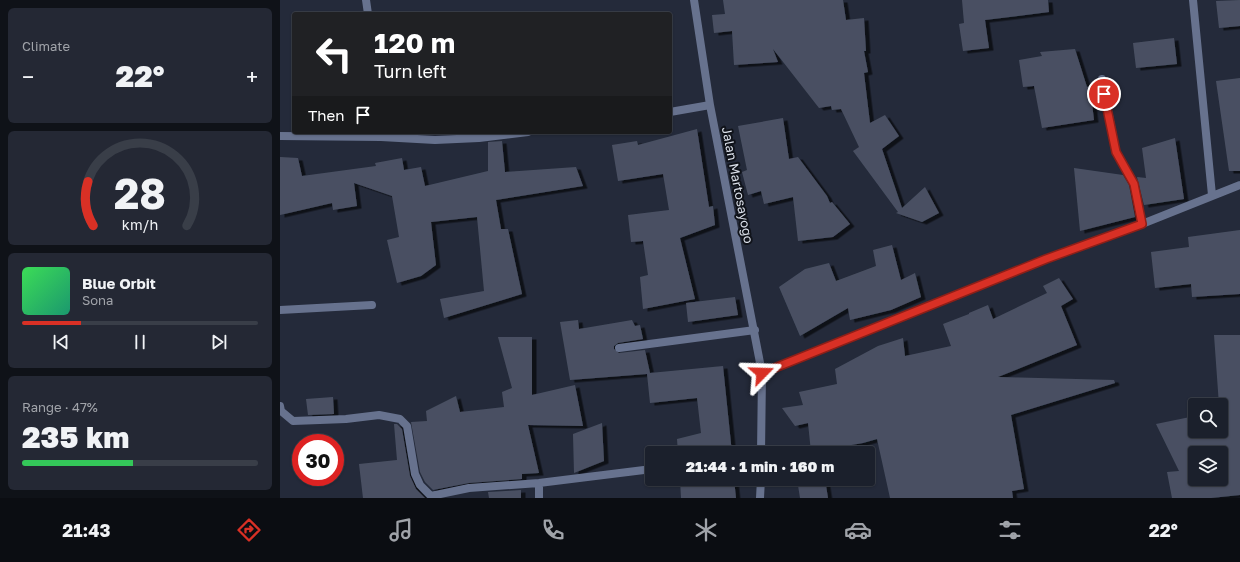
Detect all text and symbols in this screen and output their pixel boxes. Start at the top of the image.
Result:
text: 120 m [374,26,455,59]
icon: left [308,28,360,80]
text: Climate [22,38,70,54]
text: 22° [116,58,164,94]
text: Turn left [374,60,447,82]
text: − [22,63,34,90]
text: + [246,63,258,90]
pin [1087,77,1121,111]
icon: arrive [1093,83,1115,105]
icon: arrive [352,104,374,126]
text: Then [308,106,344,124]
street label: Jalan Martosayogo [719,125,757,245]
text: 28 [114,168,166,218]
text: km/h [122,215,158,232]
text: Blue Orbit [82,274,156,292]
text: Sona [82,292,113,308]
icon: previous [50,331,72,353]
icon: pause [129,331,151,353]
icon: next [208,331,230,353]
position arrow [741,352,783,394]
map controls [1188,398,1228,486]
button: search [1188,398,1228,438]
text: Range · 47% [22,399,98,415]
text: 235 km [22,419,129,455]
speed limit sign: 30 [292,434,344,486]
button: layers [1188,446,1228,486]
text: 21:44 · 1 min · 160 m [686,457,834,475]
icon: directions [235,516,263,544]
icon: music [387,516,415,544]
icon: phone [539,516,567,544]
icon: climate [692,516,720,544]
icon: car [844,516,872,544]
icon: filters [996,516,1024,544]
text: 21:43 [62,519,110,541]
text: 22° [1149,519,1178,541]

